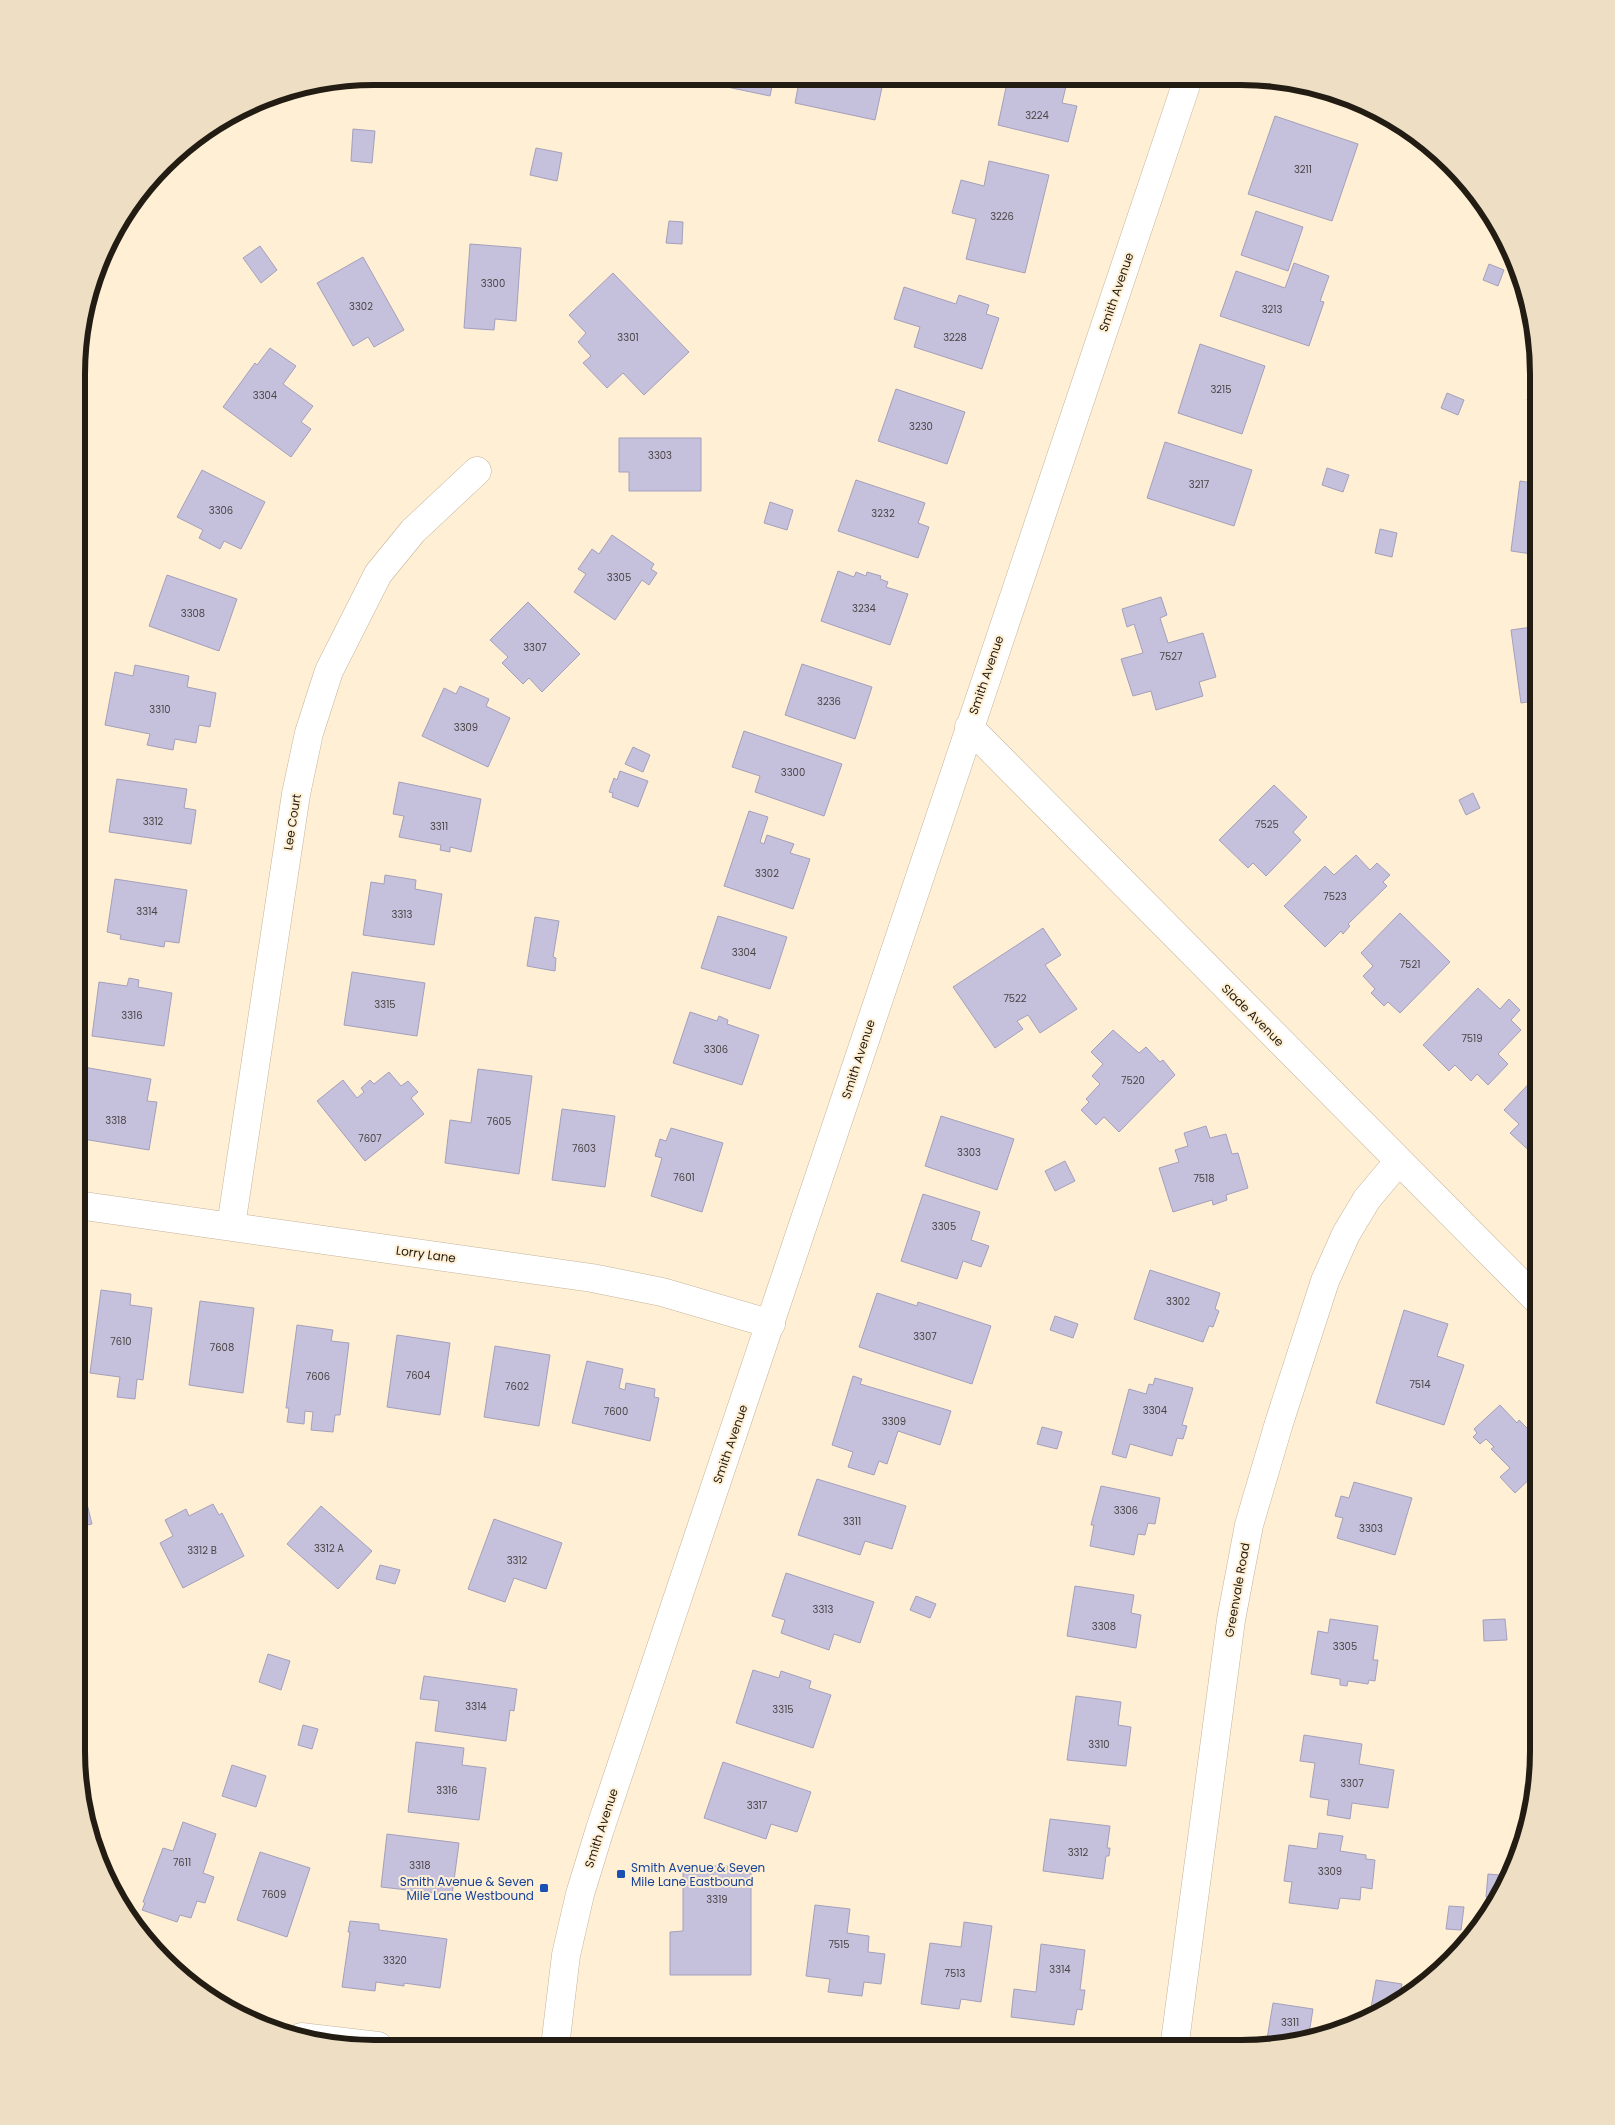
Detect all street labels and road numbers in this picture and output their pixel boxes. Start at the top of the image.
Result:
street label: Smith Avenue [1095,250,1137,334]
street label: Smith Avenue [965,633,1007,717]
street label: Lee Court [279,793,305,851]
street label: Slade Avenue [1218,980,1288,1050]
street label: Smith Avenue [837,1017,879,1101]
street label: Lorry Lane [395,1241,457,1267]
street label: Smith Avenue [709,1402,751,1486]
street label: Greenvale Road [1220,1541,1254,1639]
street label: Smith Avenue [580,1786,622,1870]

